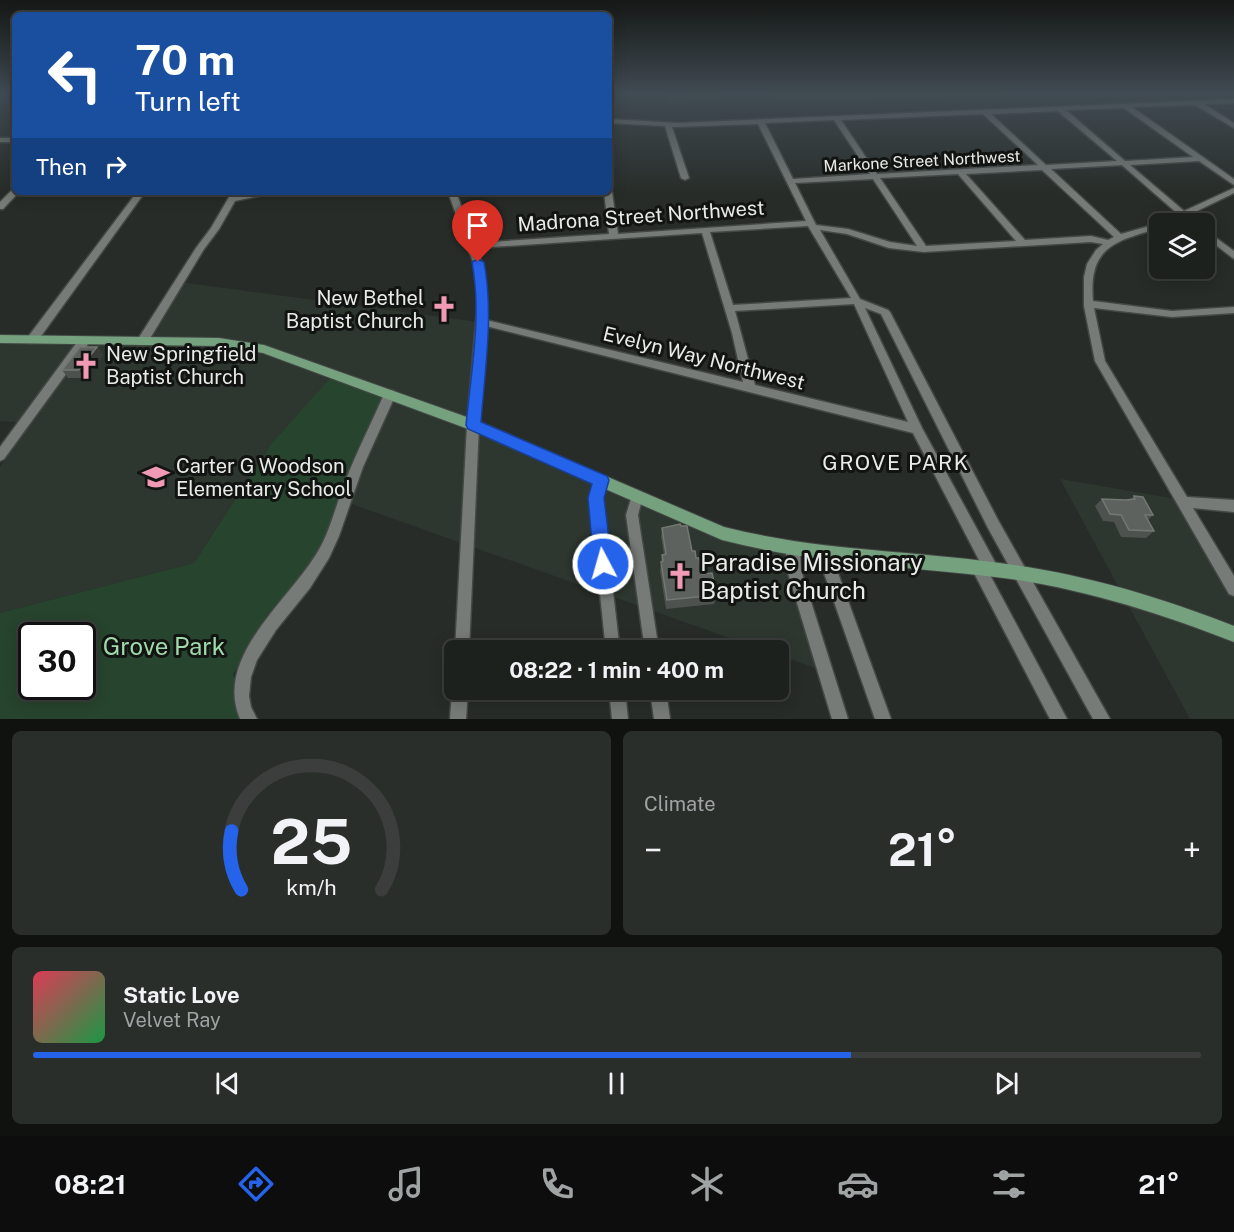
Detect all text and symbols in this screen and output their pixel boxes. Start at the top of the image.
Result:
text: 70 m [135,35,235,84]
icon: left [36,36,114,114]
text: Turn left [135,85,241,117]
street label: Markone Street Northwest [823,146,1021,176]
icon: right [99,150,132,183]
text: Then [36,154,87,180]
street label: Madrona Street Northwest [517,195,765,237]
pin [452,200,503,262]
icon: arrive [461,209,494,242]
map controls [1149,213,1215,279]
button: layers [1149,213,1215,279]
place label: New Bethel Baptist Church [286,286,424,333]
church icon: New Bethel Baptist Church [429,294,459,324]
street label: Evelyn Way Northwest [601,321,807,395]
place label: New Springfield Baptist Church [106,342,257,389]
church icon: New Springfield Baptist Church [71,351,101,381]
district label: GROVE PARK [822,450,970,475]
place label: Carter G Woodson Elementary School [176,454,351,501]
school or university icon: Carter G Woodson Elementary School [141,462,171,492]
position arrow [571,532,635,596]
place label: Paradise Missionary Baptist Church [700,548,923,604]
church icon: Paradise Missionary Baptist Church [665,561,695,591]
speed limit sign: 30 [18,622,96,700]
park label: Grove Park [103,632,225,660]
text: 08:22 · 1 min · 400 m [509,657,724,683]
text: Climate [644,792,716,816]
text: 25 [271,805,352,878]
text: 21° [888,823,957,876]
text: − [644,831,662,869]
text: + [1183,831,1201,869]
text: km/h [286,875,337,900]
text: Static Love [123,982,240,1008]
text: Velvet Ray [123,1008,221,1032]
icon: previous [211,1067,244,1100]
icon: pause [600,1067,633,1100]
icon: next [990,1067,1023,1100]
icon: directions [235,1163,277,1205]
icon: music [385,1163,427,1205]
icon: phone [536,1163,578,1205]
icon: climate [686,1163,728,1205]
icon: car [837,1163,879,1205]
icon: filters [988,1163,1030,1205]
text: 08:21 [54,1168,126,1200]
text: 21° [1138,1168,1180,1200]

